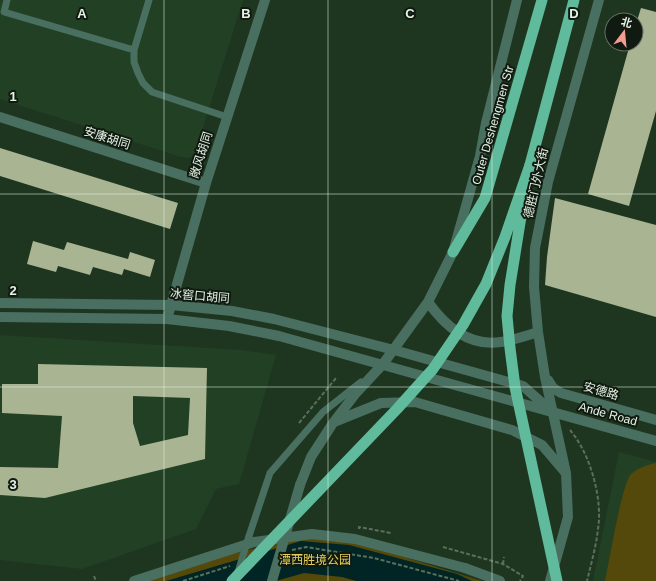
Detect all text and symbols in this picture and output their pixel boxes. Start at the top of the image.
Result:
text: A [77,6,87,21]
text: B [241,6,251,21]
text: C [405,6,415,21]
text: D [569,6,579,21]
north arrow [604,12,644,52]
text: 北 [620,15,634,30]
street label: Outer Deshengmen Str [469,64,517,186]
text: 1 [9,89,17,104]
street label: 安康胡同 [82,124,132,152]
street label: 敞风胡同 [187,130,215,180]
street label: 德胜门外大街 [521,146,551,220]
text: 2 [9,283,17,298]
street label: 冰窖口胡同 [169,286,231,306]
street label: 安德路 [582,379,620,403]
street label: Ande Road [577,399,639,429]
text: 3 [9,477,17,492]
park label: 潭西胜境公园 [279,553,351,567]

